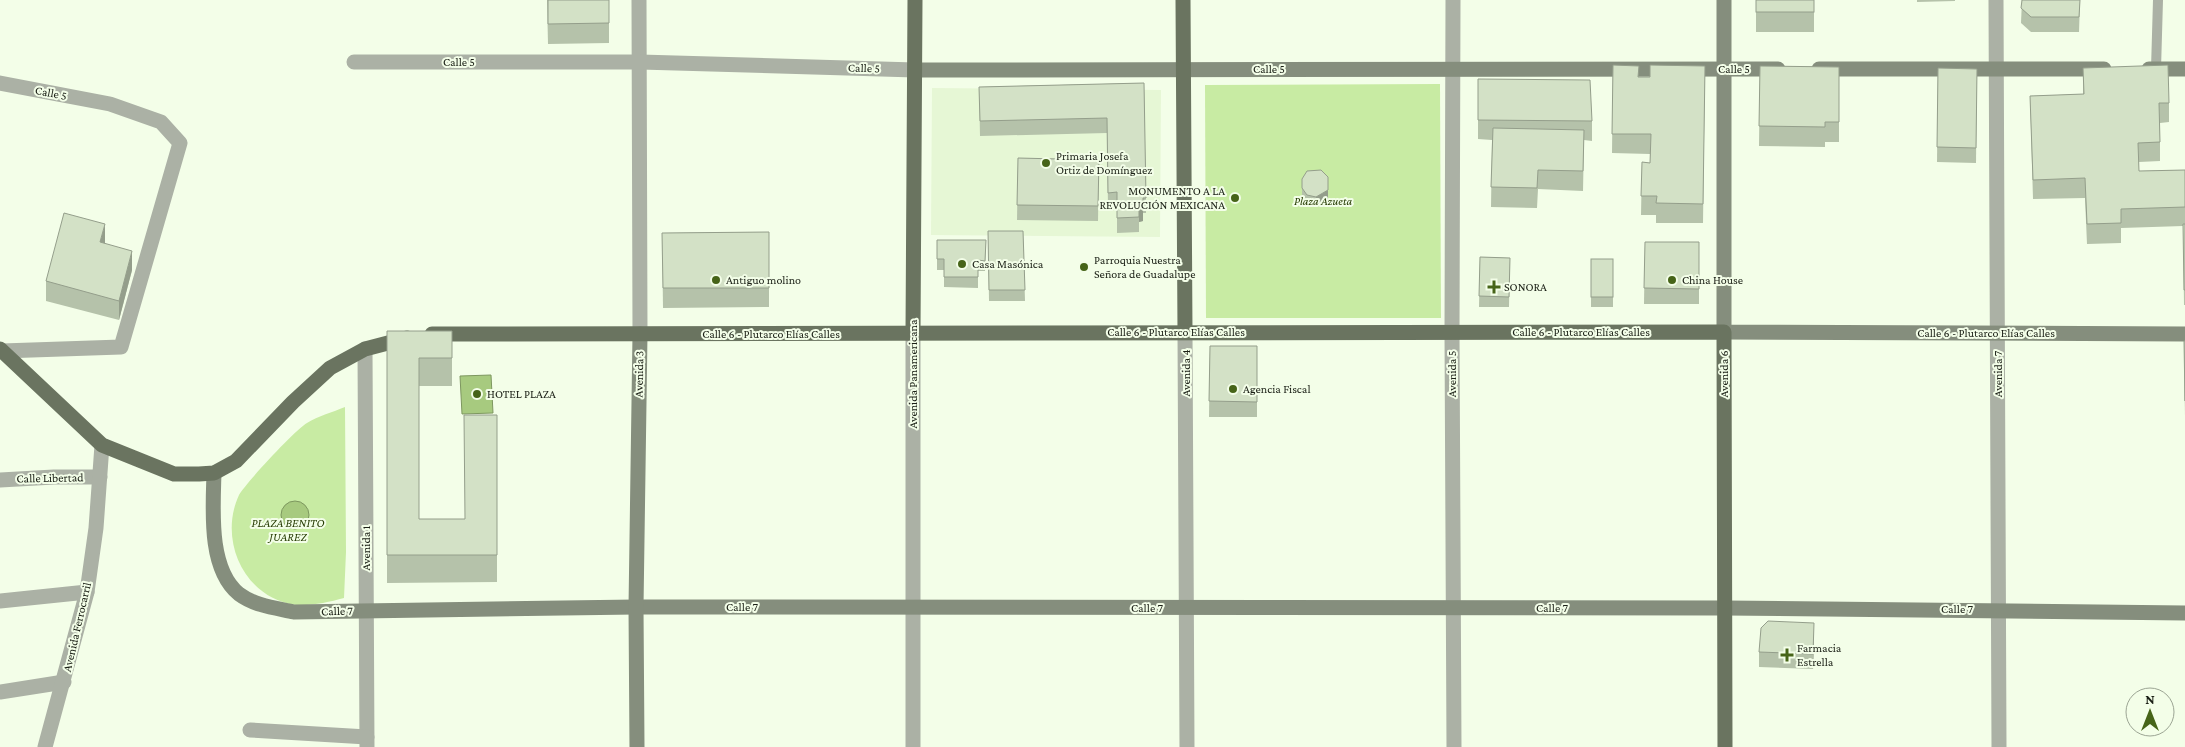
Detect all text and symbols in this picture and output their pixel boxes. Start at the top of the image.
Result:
street label: Calle 5 [443,55,475,69]
street label: Calle 5 [848,60,880,76]
street label: Calle 5 [1253,62,1285,76]
street label: Calle 5 [1718,62,1750,76]
street label: Calle 5 [34,83,68,103]
place label: Primaria Josefa Ortiz de Domínguez [1056,149,1152,177]
marker: Primaria Josefa Ortiz de Domínguez [1040,157,1052,169]
place label: MONUMENTO A LA REVOLUCIÓN MEXICANA [1099,184,1225,212]
marker: MONUMENTO A LA REVOLUCIÓN MEXICANA [1229,192,1241,204]
park label: Plaza Azueta [1294,194,1352,208]
place label: Parroquia Nuestra Señora de Guadalupe [1094,253,1195,281]
place label: Casa Masónica [972,257,1044,271]
marker: Casa Masónica [956,258,968,270]
marker: Parroquia Nuestra Señora de Guadalupe [1078,261,1090,273]
place label: Antiguo molino [726,273,801,287]
place label: China House [1682,273,1743,287]
marker: Antiguo molino [710,274,722,286]
marker: China House [1666,274,1678,286]
place label: SONORA [1504,280,1547,294]
marker: SONORA [1488,281,1500,293]
street label: Avenida Panamericana [906,319,920,429]
street label: Calle 6 - Plutarco Elías Calles [1107,325,1245,339]
street label: Calle 6 - Plutarco Elías Calles [1512,325,1650,339]
street label: Calle 6 - Plutarco Elías Calles [1917,326,2055,340]
street label: Calle 6 - Plutarco Elías Calles [702,327,840,341]
street label: Avenida 4 [1179,349,1193,397]
street label: Avenida 3 [632,350,646,397]
street label: Avenida 6 [1717,350,1731,398]
street label: Avenida 7 [1991,350,2005,397]
street label: Avenida 5 [1445,351,1459,397]
place label: Agencia Fiscal [1243,382,1311,396]
marker: Agencia Fiscal [1227,383,1239,395]
place label: HOTEL PLAZA [487,387,556,401]
marker: HOTEL PLAZA [471,388,483,400]
street label: Calle Libertad [16,470,84,486]
park label: PLAZA BENITO JUAREZ [251,516,325,544]
street label: Avenida 1 [359,526,373,570]
street label: Avenida Ferrocarril [60,581,94,673]
street label: Calle 7 [726,600,758,614]
street label: Calle 7 [1131,601,1163,615]
street label: Calle 7 [1536,601,1568,615]
street label: Calle 7 [1941,602,1973,616]
street label: Calle 7 [321,603,354,619]
place label: Farmacia Estrella [1797,641,1842,669]
marker: Farmacia Estrella [1781,649,1793,661]
north arrow [2125,687,2175,737]
text: N [2145,691,2155,707]

